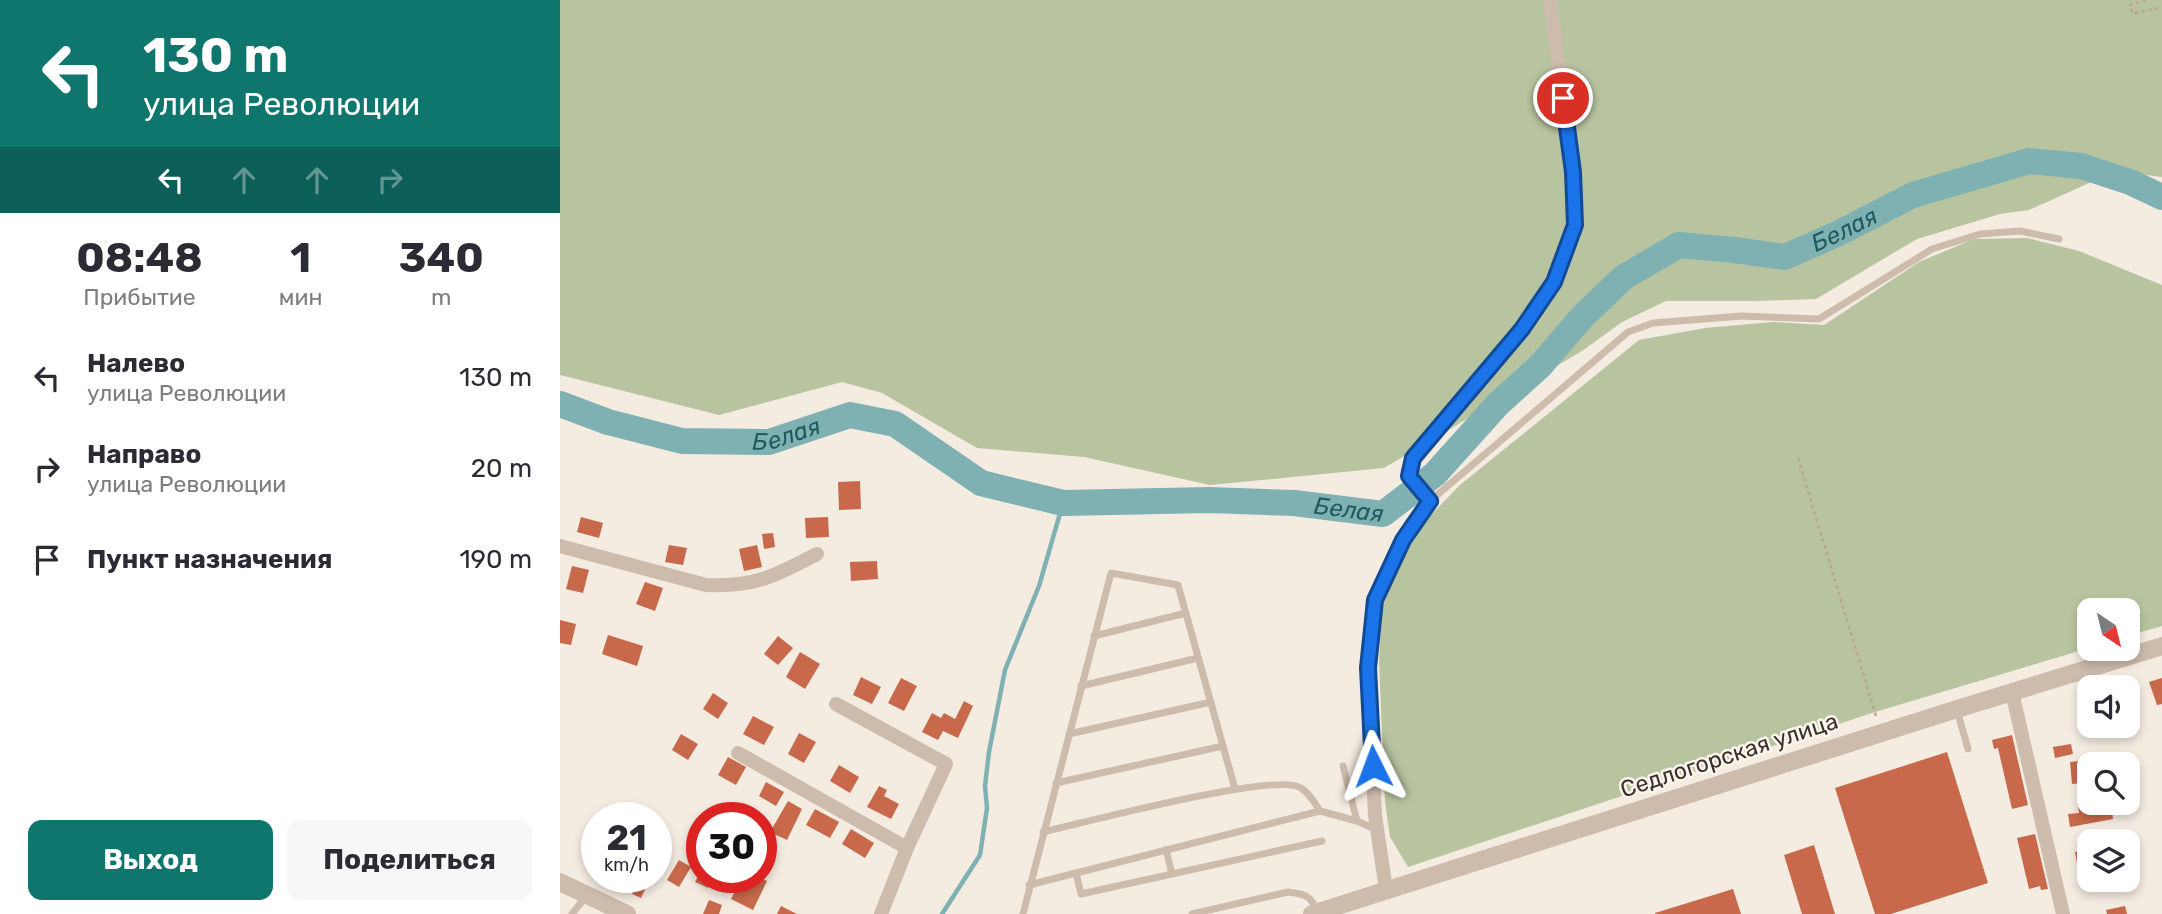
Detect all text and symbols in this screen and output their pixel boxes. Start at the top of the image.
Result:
text: 130 m [143,26,288,84]
icon: left [28,28,119,119]
pin [1533,68,1593,128]
icon: arrive [1544,79,1582,117]
text: улица Революции [143,85,420,123]
icon: left [152,161,190,199]
icon: ahead [225,161,263,199]
icon: ahead [298,161,336,199]
icon: right [371,161,409,199]
water label: Белая [1807,202,1882,257]
text: 08:48 [76,233,203,283]
text: 1 [290,233,311,283]
text: 340 [399,233,484,283]
text: Прибытие [83,283,196,311]
text: мин [279,283,323,311]
text: m [431,283,451,311]
text: Налево [87,348,185,379]
icon: left [28,359,66,397]
text: 130 m [459,362,532,393]
text: улица Революции [87,379,286,407]
water label: Белая [752,412,824,456]
text: Направо [87,439,201,470]
icon: right [28,450,66,488]
text: 20 m [471,453,532,484]
text: улица Революции [87,470,286,498]
water label: Белая [1312,492,1385,528]
icon: arrive [28,541,66,579]
text: Пункт назначения [87,544,332,575]
text: 190 m [459,544,532,575]
north arrow [2077,598,2140,662]
map controls [2077,598,2140,892]
button: sound [2077,675,2140,738]
street label: Седлогорская улица [1617,707,1841,803]
position arrow [1336,729,1410,803]
button: search [2077,752,2140,815]
speed limit sign: 30 [686,802,777,893]
text: 21 [606,817,647,859]
button: Выход [28,820,273,900]
button: Поделиться [287,820,532,900]
button: layers [2077,829,2140,892]
text: km/h [604,854,649,876]

